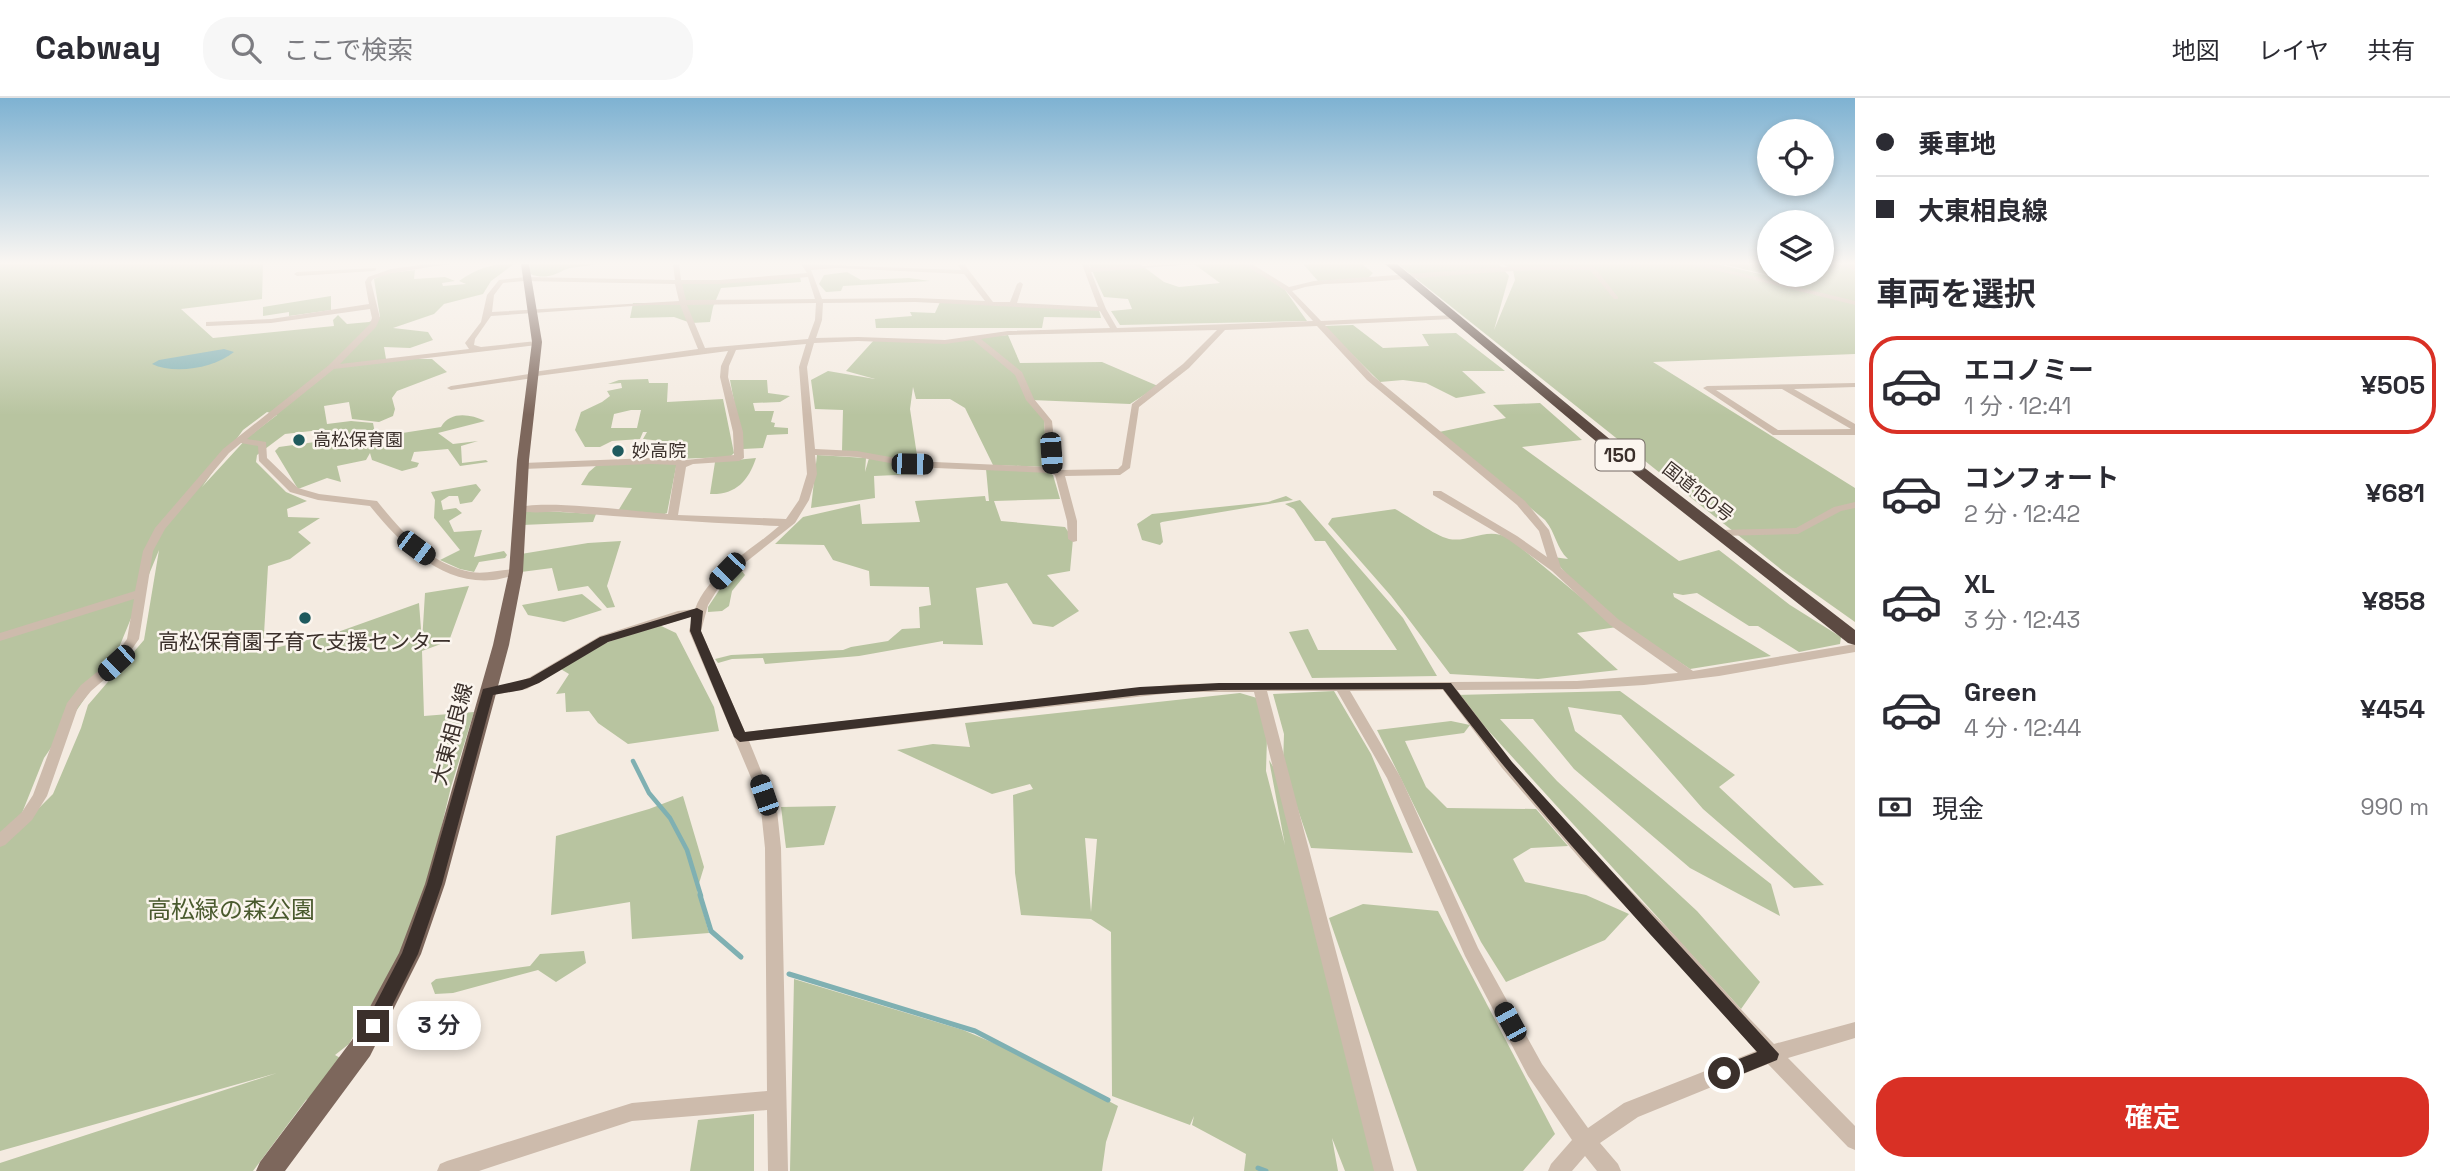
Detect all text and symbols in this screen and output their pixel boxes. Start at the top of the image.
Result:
search box [203,17,693,80]
text: Cabway [35,27,161,69]
icon: search [227,29,265,67]
text: ここで検索 [283,33,413,67]
text: 地図 [2172,35,2220,66]
text: レイヤ [2258,35,2329,66]
text: 共有 [2367,35,2415,66]
map controls [1757,119,1834,287]
button: locate [1757,119,1834,196]
text: 乗車地 [1918,127,1996,161]
text: 大東相良線 [1918,194,2048,228]
button: layers [1757,210,1834,287]
text: 車両を選択 [1876,274,2036,314]
text: エコノミー [1964,353,2094,387]
icon: car [1880,354,1943,417]
text: ¥505 [2361,368,2425,402]
text: 1 分 · 12:41 [1964,391,2071,421]
place label: 高松保育園 [313,428,403,451]
car [1040,431,1063,475]
marker: 高松保育園 [291,432,307,448]
place label: 妙高院 [632,439,686,462]
road number: 150 [1596,440,1644,470]
marker: 妙高院 [610,443,626,459]
car [891,453,934,475]
street label: 国道150号 [1658,457,1738,526]
text: コンフォート [1964,461,2119,495]
icon: car [1880,462,1943,525]
text: ¥681 [2365,476,2425,510]
text: 2 分 · 12:42 [1964,499,2080,529]
car [393,527,440,569]
car [705,549,750,593]
text: XL [1964,567,1995,601]
icon: car [1880,570,1943,633]
text: ¥858 [2362,584,2425,618]
text: 3 分 · 12:43 [1964,605,2081,635]
marker: 高松保育園子育て支援センター [297,610,313,626]
place label: 高松保育園子育て支援センター [158,628,452,655]
car [94,641,139,685]
text: Green [1964,675,2037,709]
icon: car [1880,678,1943,741]
street label: 大東相良線 [425,680,478,788]
text: ¥454 [2360,692,2425,726]
text: 4 分 · 12:44 [1964,713,2081,743]
car [748,772,781,818]
icon: cash [1876,788,1914,826]
text: 現金 [1932,792,1984,826]
text: 990 m [2360,792,2429,822]
park label: 高松緑の森公園 [147,894,315,925]
car [1491,999,1530,1045]
callout: 3 分 [398,1002,481,1051]
route end [357,1010,389,1042]
text: 3 分 [418,1010,460,1040]
route start [1708,1057,1740,1089]
button: 確定 [1876,1077,2429,1157]

